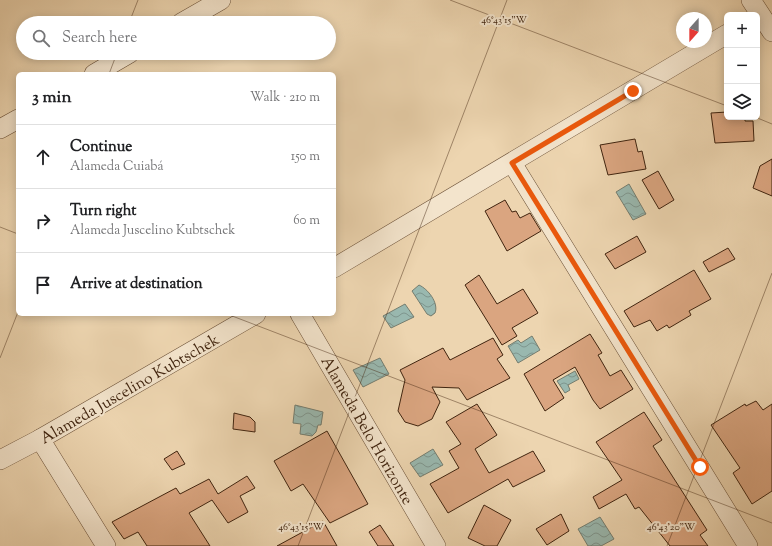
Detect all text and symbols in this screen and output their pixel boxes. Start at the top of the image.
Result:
north arrow [676,12,712,48]
map controls [724,12,760,120]
button: + [724,12,760,48]
text: 46°43'15"W [481,13,527,28]
search box [16,16,336,60]
icon: search [30,27,52,49]
text: Search here [62,28,137,49]
button: − [724,48,760,84]
route end [624,82,642,100]
button: layers [724,84,760,120]
text: 3 min [32,86,71,110]
text: Walk · 210 m [250,89,320,107]
text: Continue [70,137,132,158]
icon: ahead [32,146,54,168]
text: 150 m [291,148,320,166]
text: Alameda Cuiabá [70,158,163,176]
text: Turn right [70,201,136,222]
icon: right [32,210,54,232]
text: 60 m [293,212,320,230]
text: Alameda Juscelino Kubtschek [70,222,235,240]
icon: arrive [32,274,54,296]
text: Arrive at destination [70,274,203,295]
street label: Alameda Juscelino Kubtschek [36,329,224,451]
street label: Alameda Belo Horizonte [314,353,418,510]
route start [691,458,709,476]
text: 46°43'15"W [278,520,324,535]
text: 46°43'20"W [647,520,695,535]

